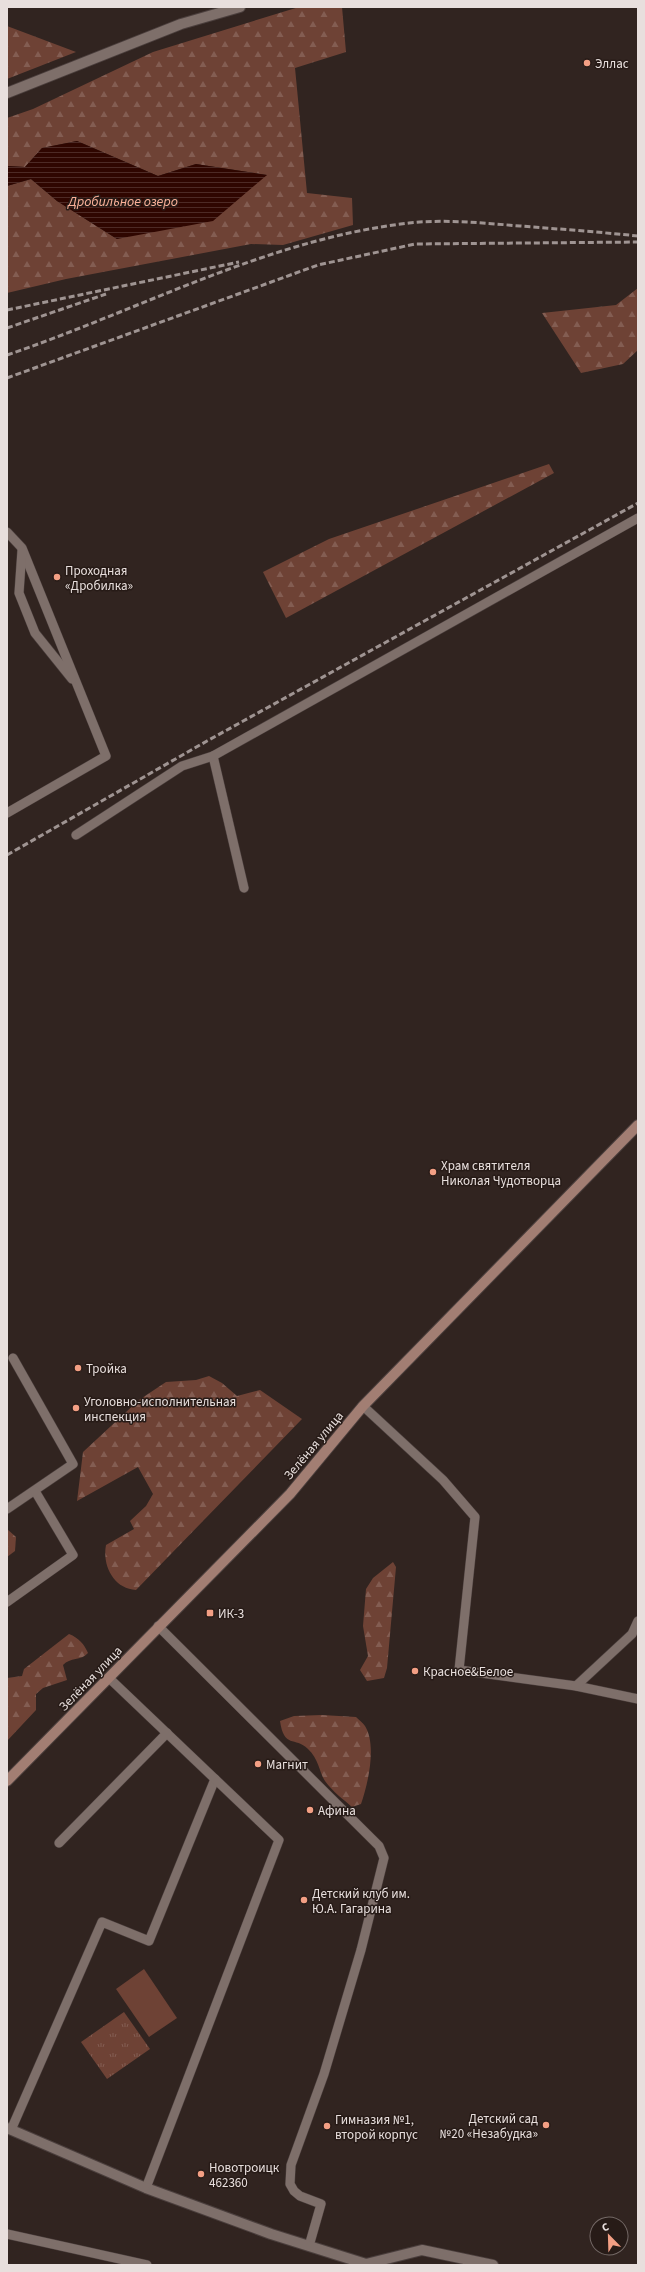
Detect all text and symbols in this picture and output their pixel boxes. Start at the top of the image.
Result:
place label: Эллас [595,55,629,73]
marker: Эллас [582,58,592,68]
water label: Дробильное озеро [67,192,178,212]
place label: Проходная «Дробилка» [65,562,133,595]
marker: Проходная «Дробилка» [52,572,62,582]
place label: Храм святителя Николая Чудотворца [441,1157,561,1190]
marker: Храм святителя Николая Чудотворца [428,1167,438,1177]
place label: Тройка [86,1360,127,1378]
marker: Тройка [73,1363,83,1373]
place label: Уголовно-исполнительная инспекция [84,1393,236,1426]
marker: Уголовно-исполнительная инспекция [71,1403,81,1413]
street label: Зелёная улица [280,1408,348,1484]
place label: ИК-3 [218,1605,244,1623]
marker: ИК-3 [205,1608,215,1618]
street label: Зелёная улица [55,1642,126,1715]
place label: Красное&Белое [423,1663,513,1681]
marker: Красное&Белое [410,1666,420,1676]
place label: Магнит [266,1756,308,1774]
marker: Магнит [253,1759,263,1769]
place label: Афина [318,1802,356,1820]
marker: Афина [305,1805,315,1815]
place label: Детский клуб им. Ю.А. Гагарина [312,1885,410,1918]
marker: Детский клуб им. Ю.А. Гагарина [299,1895,309,1905]
place label: Детский сад №20 «Незабудка» [440,2110,538,2143]
place label: Гимназия №1, второй корпус [335,2111,418,2144]
marker: Детский сад №20 «Незабудка» [541,2120,551,2130]
marker: Гимназия №1, второй корпус [322,2121,332,2131]
place label: Новотроицк 462360 [209,2159,280,2192]
marker: Новотроицк 462360 [196,2169,206,2179]
north arrow [589,2216,629,2256]
text: С [599,2219,612,2235]

